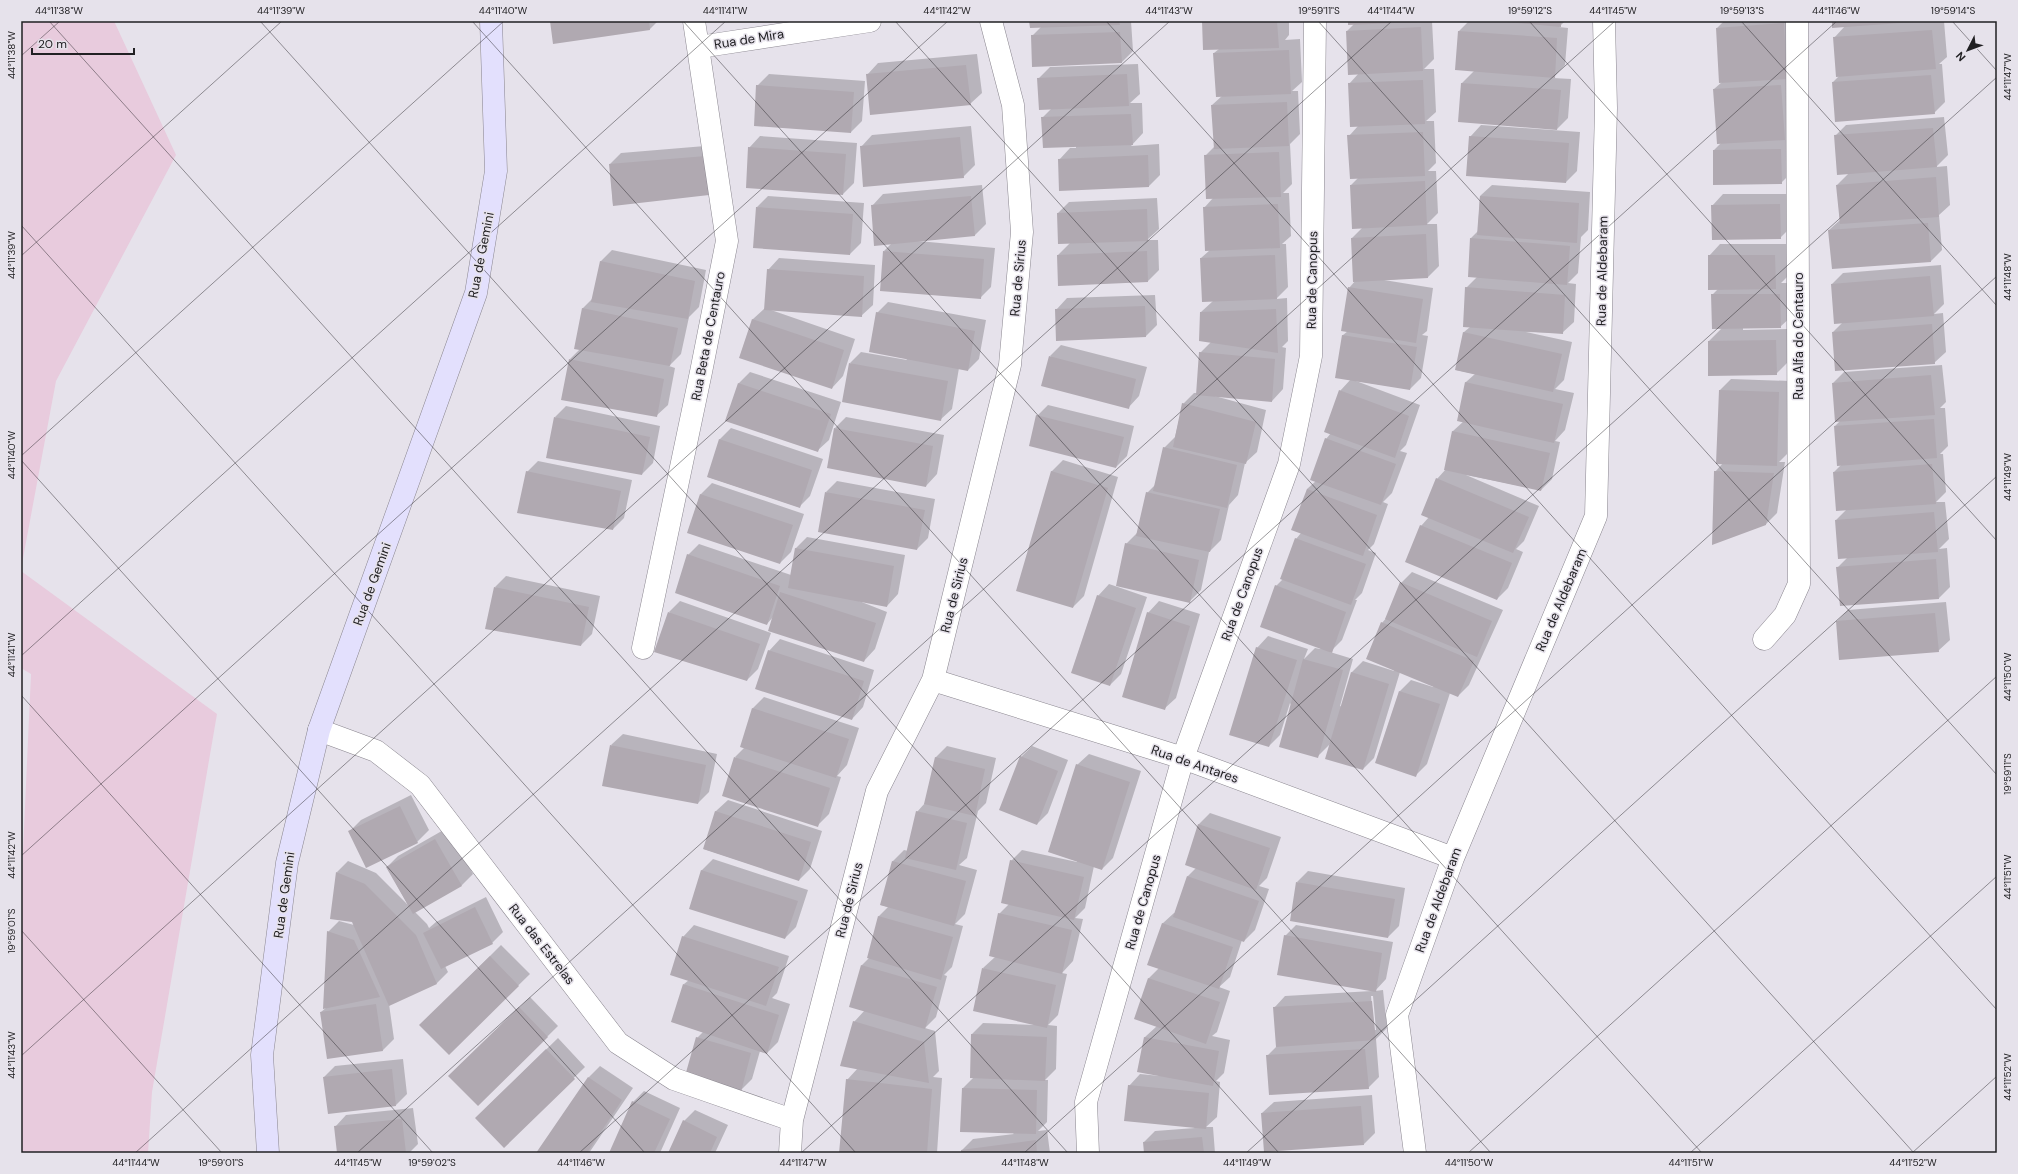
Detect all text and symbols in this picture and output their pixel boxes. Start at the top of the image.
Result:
text: 44°11'38"W [35,4,83,17]
text: 44°11'39"W [257,4,305,17]
text: 44°11'40"W [479,4,528,17]
text: 44°11'41"W [703,4,748,17]
text: 44°11'42"W [923,4,971,17]
text: 44°11'43"W [1145,4,1193,17]
text: 19°59'11"S [1298,4,1340,17]
text: 44°11'44"W [1367,4,1415,17]
text: 19°59'12"S [1508,4,1552,17]
text: 44°11'45"W [1589,4,1637,17]
text: 19°59'13"S [1720,4,1764,17]
text: 44°11'46"W [1812,4,1860,17]
text: 19°59'14"S [1931,4,1975,17]
street label: Rua de Mira [713,25,785,53]
scale bar [32,30,134,56]
north arrow [1948,30,1988,70]
text: 44°11'38"W [5,31,18,79]
text: 20 m [38,36,67,52]
text: N [1953,49,1968,64]
text: 44°11'47"W [2001,53,2014,101]
street label: Rua de Gemini [464,211,498,299]
street label: Rua de Aldebaram [1593,216,1611,326]
text: 44°11'39"W [5,231,18,279]
street label: Rua de Canopus [1303,231,1321,329]
street label: Rua de Sirius [1006,239,1030,317]
text: 44°11'48"W [2001,253,2014,301]
street label: Rua Beta de Centauro [687,270,729,402]
street label: Rua Alfa do Centauro [1790,272,1807,400]
text: 44°11'40"W [5,430,18,479]
text: 44°11'49"W [2001,453,2014,501]
street label: Rua de Gemini [349,540,395,628]
street label: Rua de Canopus [1217,545,1267,643]
street label: Rua de Aldebaram [1532,546,1590,654]
street label: Rua de Sirius [936,555,972,635]
text: 44°11'41"W [5,632,18,677]
text: 44°11'50"W [2001,652,2014,701]
street label: Rua de Antares [1149,741,1241,787]
text: 19°59'11"S [2001,753,2014,795]
text: 44°11'42"W [5,831,18,879]
street label: Rua de Aldebaram [1411,845,1465,955]
street label: Rua de Gemini [270,851,298,939]
street label: Rua de Canopus [1121,852,1165,952]
text: 44°11'51"W [2001,854,2014,899]
street label: Rua de Sirius [831,860,867,940]
street label: Rua das Estrelas [505,900,579,988]
text: 19°59'01"S [5,908,18,954]
text: 44°11'43"W [5,1031,18,1079]
text: 44°11'52"W [2001,1053,2014,1101]
text: 44°11'44"W [112,1156,160,1169]
text: 19°59'01"S [198,1156,244,1169]
text: 44°11'45"W [334,1156,382,1169]
text: 19°59'02"S [408,1156,456,1169]
text: 44°11'46"W [557,1156,605,1169]
text: 44°11'47"W [779,1156,827,1169]
text: 44°11'48"W [1001,1156,1049,1169]
text: 44°11'49"W [1223,1156,1271,1169]
text: 44°11'50"W [1445,1156,1494,1169]
text: 44°11'51"W [1669,1156,1714,1169]
text: 44°11'52"W [1889,1156,1937,1169]

